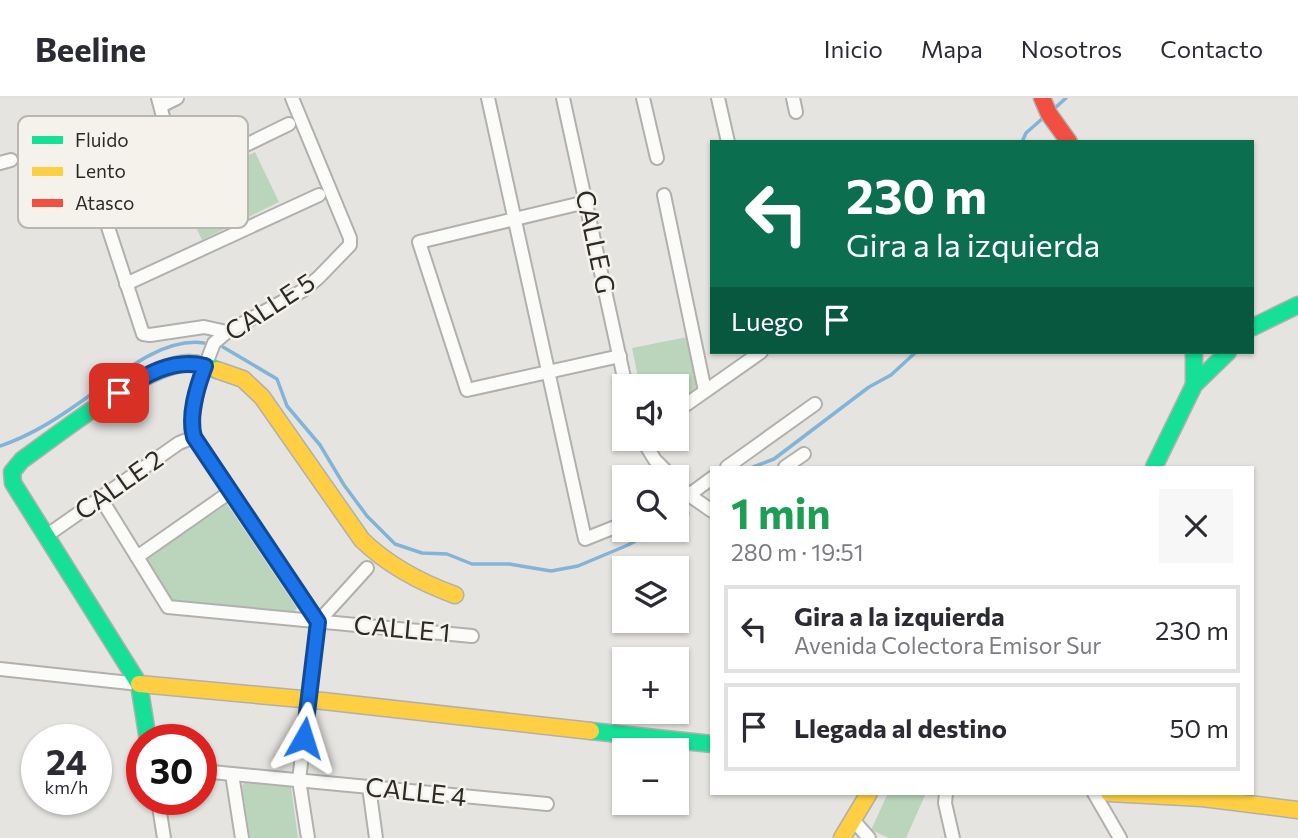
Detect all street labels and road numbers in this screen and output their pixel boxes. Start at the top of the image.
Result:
street label: CALLE G [570,187,623,296]
street label: CALLE 5 [218,265,320,346]
street label: CALLE 2 [68,442,168,525]
street label: CALLE 1 [352,608,452,647]
street label: CALLE 4 [364,770,468,811]

